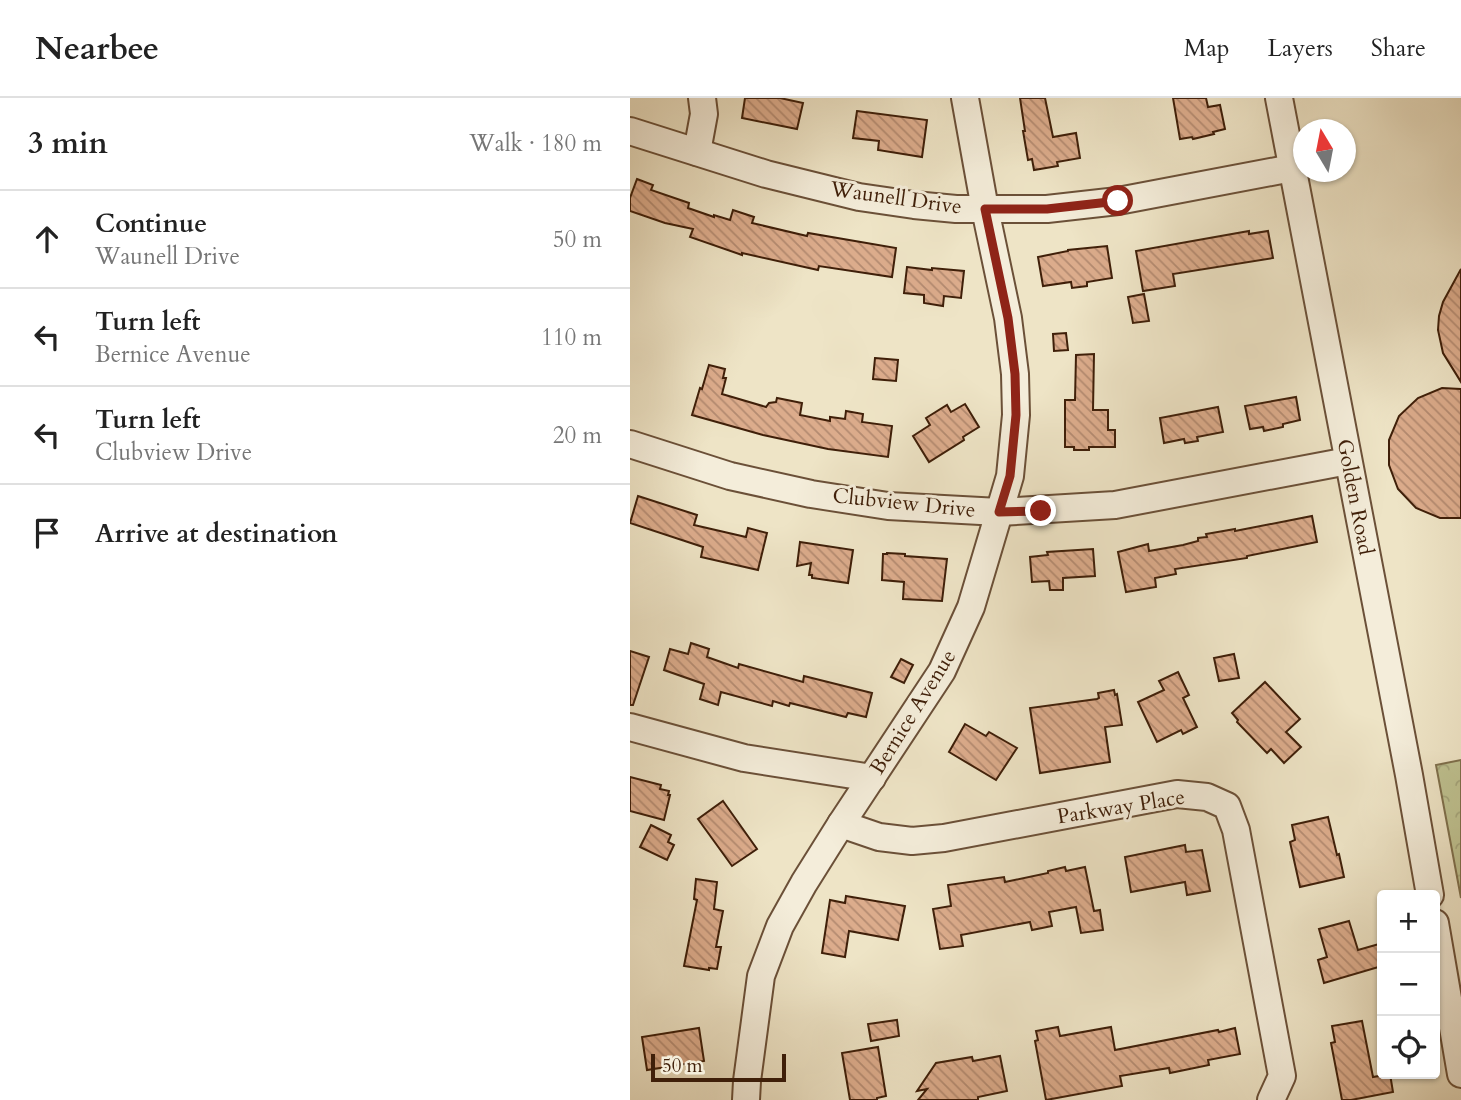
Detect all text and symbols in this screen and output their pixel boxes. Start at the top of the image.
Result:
text: Nearbee [35,26,159,71]
text: Map [1184,32,1230,65]
text: Layers [1268,32,1333,65]
text: Share [1371,32,1426,65]
north arrow [1293,119,1356,182]
text: 3 min [28,123,108,164]
text: Walk · 180 m [469,128,602,159]
street label: Waunell Drive [827,174,964,222]
route start [1102,185,1133,216]
text: Continue [95,206,207,241]
icon: ahead [28,220,66,258]
text: 50 m [553,224,602,255]
text: Waunell Drive [95,241,240,272]
text: Turn left [95,304,200,339]
icon: left [28,318,66,356]
text: 110 m [541,322,602,353]
text: Bernice Avenue [95,339,251,370]
text: Turn left [95,402,200,437]
icon: left [28,416,66,454]
text: 20 m [553,420,602,451]
street label: Golden Road [1330,436,1380,558]
text: Clubview Drive [95,437,252,468]
street label: Clubview Drive [831,481,977,525]
route end [1025,495,1056,526]
icon: arrive [28,514,66,552]
text: Arrive at destination [95,516,338,551]
street label: Bernice Avenue [863,644,963,780]
street label: Parkway Place [1055,783,1187,831]
map controls [1377,890,1440,1079]
button: + [1377,890,1440,953]
button: − [1377,953,1440,1016]
button: locate [1377,1016,1440,1079]
scale bar [651,1051,786,1083]
text: 50 m [662,1053,703,1079]

